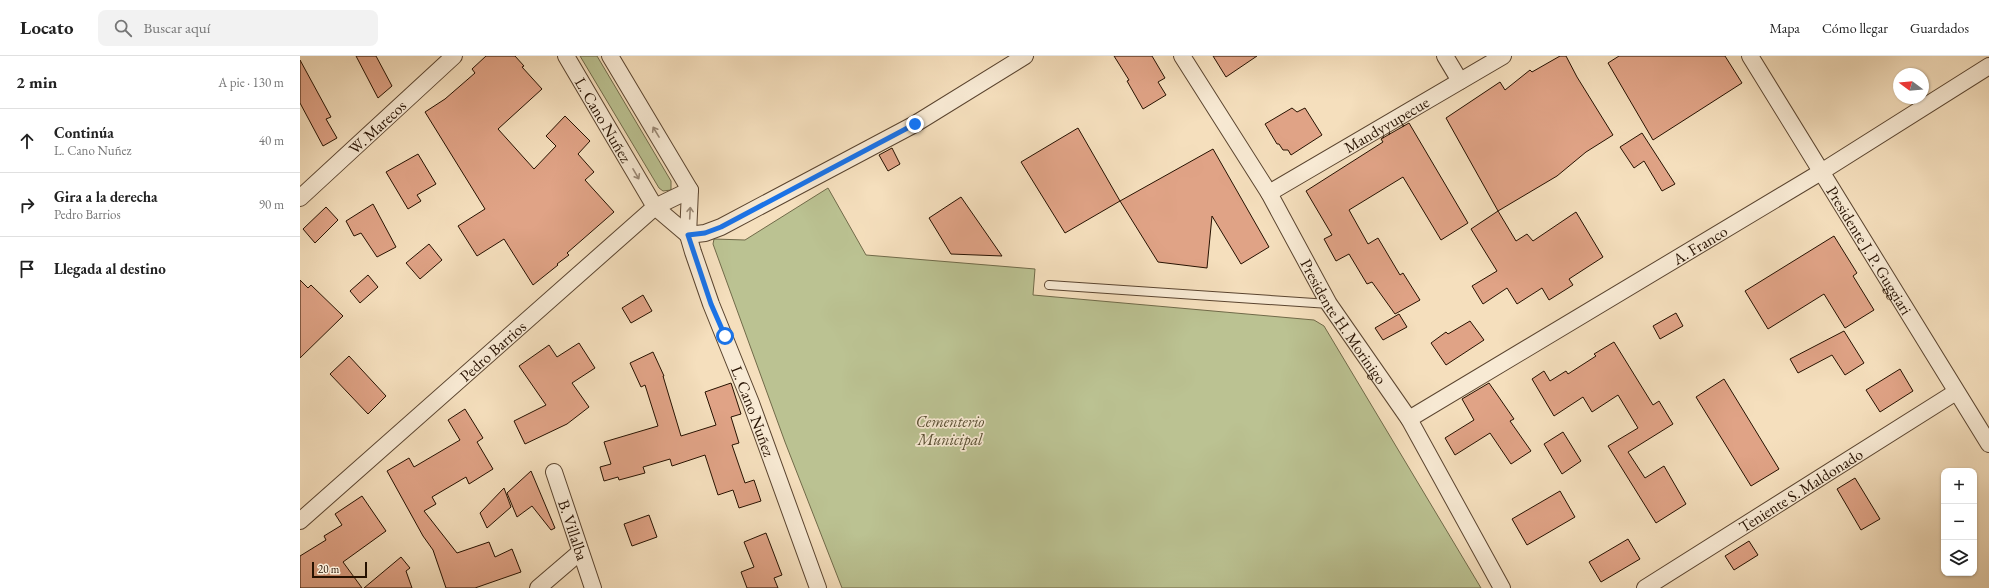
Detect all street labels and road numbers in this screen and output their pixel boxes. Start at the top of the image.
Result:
street label: L. Cano Nuñez [570,73,637,166]
street label: Mandyyupecue [1340,91,1433,157]
street label: W. Marecos [344,95,410,159]
street label: Presidente J. P. Guggiari [1822,182,1917,318]
street label: A. Franco [1668,220,1731,270]
street label: Presidente H. Morinigo [1296,255,1392,388]
street label: Pedro Barrios [455,316,530,386]
street label: L. Cano Nuñez [727,363,780,459]
street label: Teniente S. Maldonado [1735,443,1867,537]
street label: B. Villalba [553,497,594,564]

